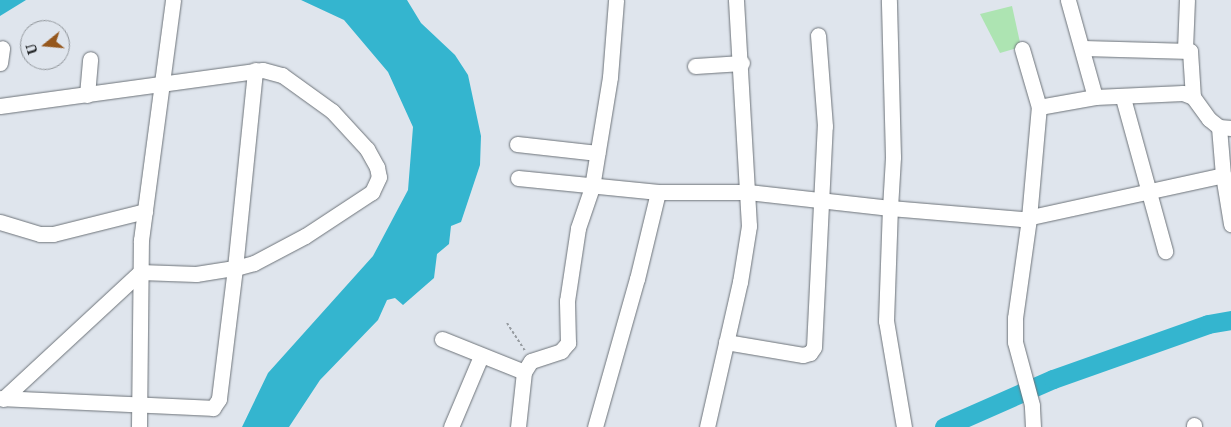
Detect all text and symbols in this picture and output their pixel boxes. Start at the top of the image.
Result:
north arrow [20,20,70,70]
text: U [21,41,42,57]

